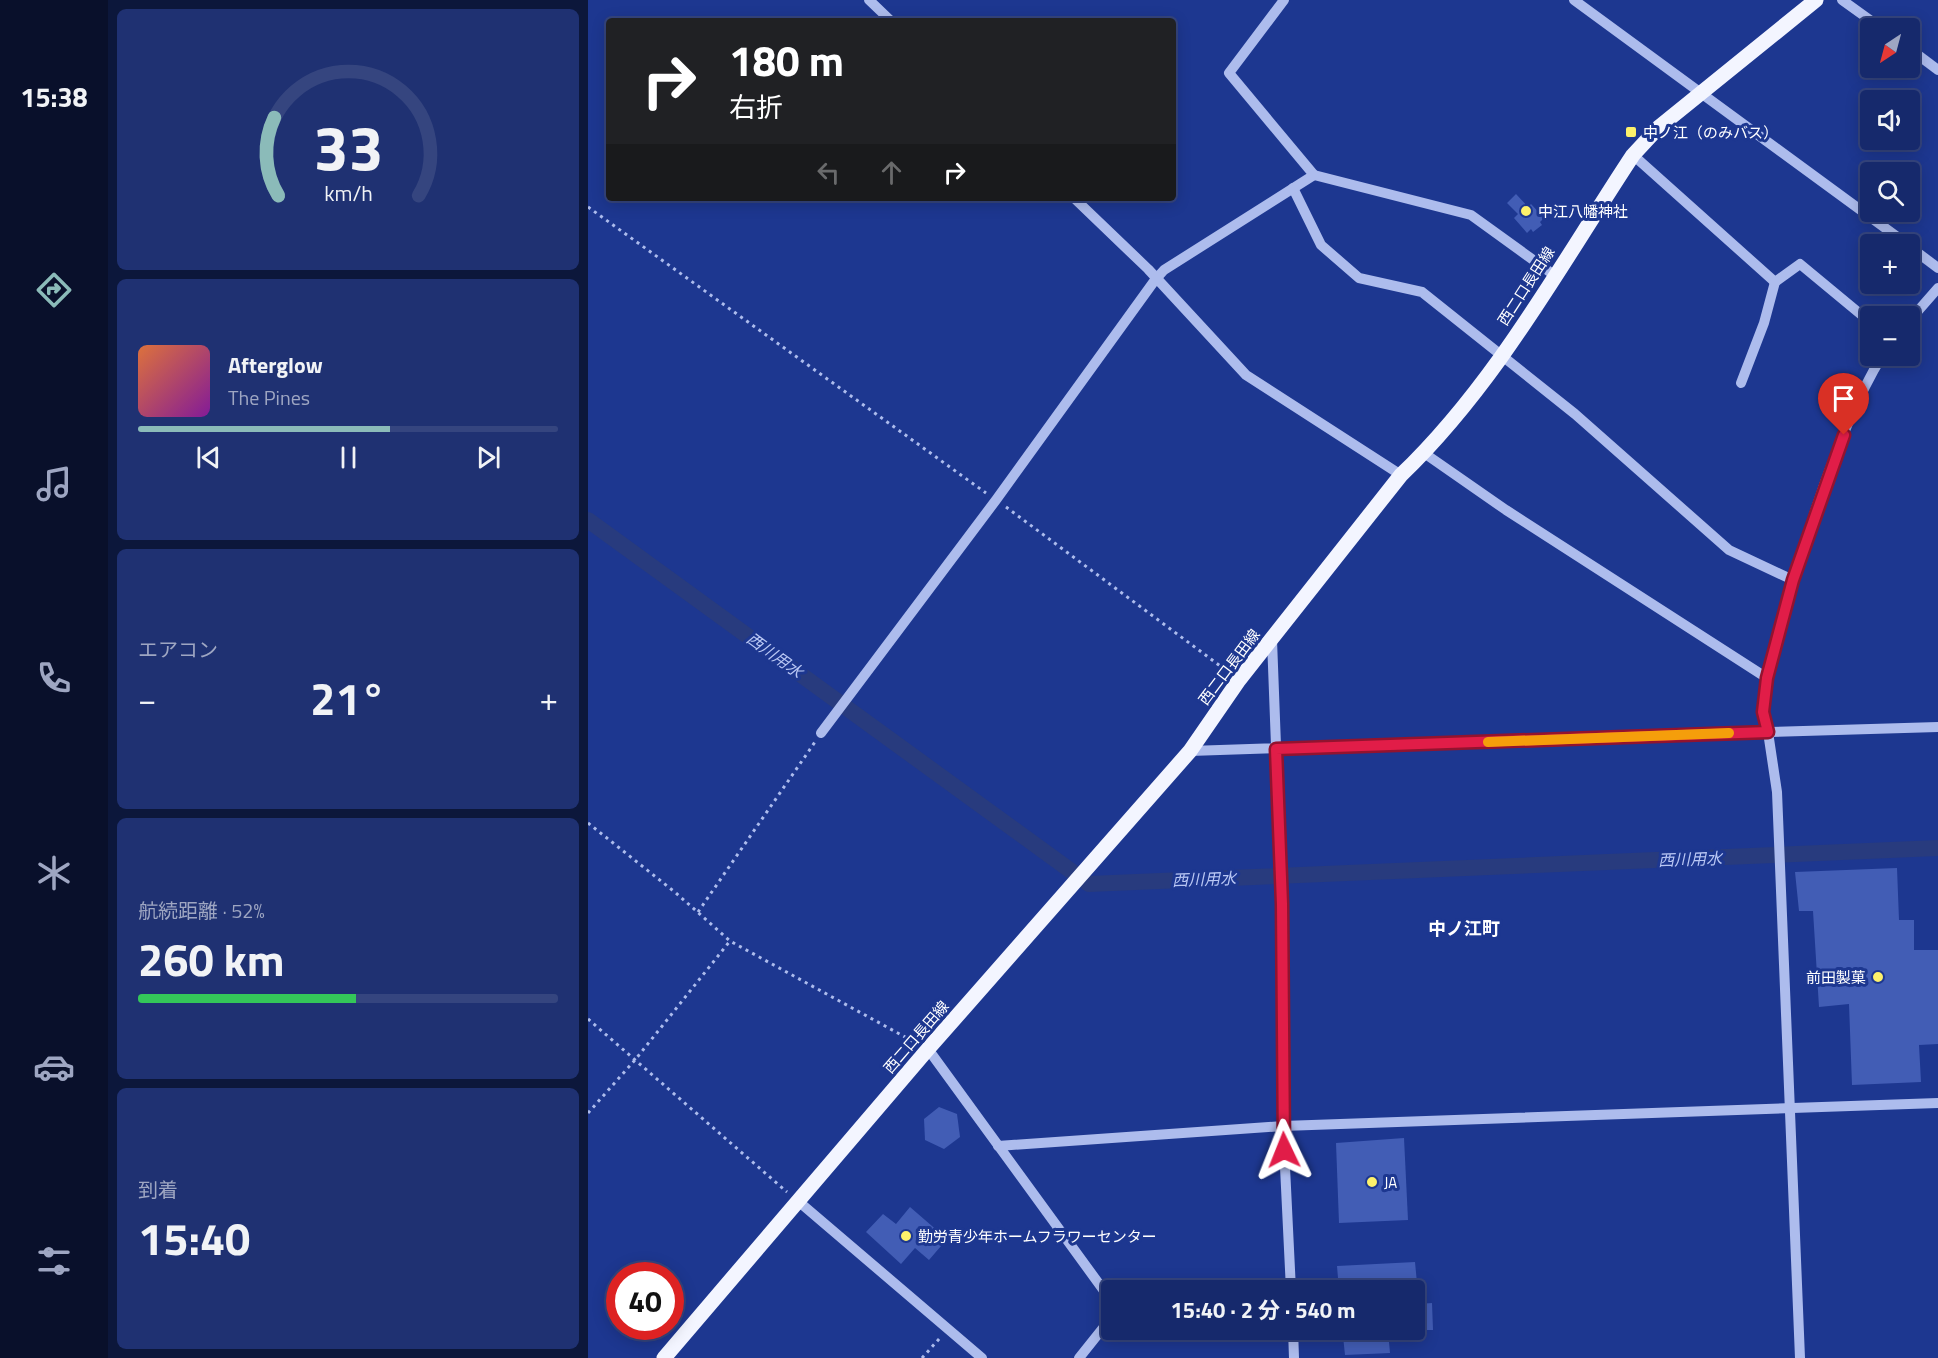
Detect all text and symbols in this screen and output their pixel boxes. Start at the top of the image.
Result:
north arrow [1860,18,1920,78]
map controls [1860,18,1920,366]
text: 180 m [729,28,844,92]
icon: right [630,42,708,120]
text: 15:38 [20,76,88,117]
text: 右折 [729,86,783,127]
button: sound [1860,90,1920,150]
text: 33 [313,100,383,195]
place label: 中ノ江（のみバス） [1643,121,1778,144]
marker: 中ノ江（のみバス） [1624,125,1638,139]
icon: left [812,156,845,189]
icon: ahead [875,156,908,189]
icon: right [938,156,971,189]
button: search [1860,162,1920,222]
text: km/h [324,178,372,210]
place label: 中江八幡神社 [1538,200,1628,223]
marker: 中江八幡神社 [1519,204,1533,218]
button: + [1860,234,1920,294]
street label: 西二口長田線 [1492,242,1560,330]
icon: directions [33,269,75,311]
button: − [1860,306,1920,366]
text: Afterglow [228,348,323,382]
pin [1818,373,1869,435]
text: The Pines [228,382,310,413]
icon: arrive [1827,382,1860,415]
icon: previous [192,441,225,474]
icon: pause [332,441,365,474]
icon: next [472,441,505,474]
icon: music [33,463,75,505]
street label: 西二口長田線 [1193,624,1265,710]
water label: 西川用水 [742,626,810,685]
text: エアコン [138,634,218,665]
icon: phone [33,657,75,699]
text: 21° [310,664,386,732]
text: − [138,674,156,724]
text: + [540,674,558,724]
water label: 西川用水 [1658,846,1724,872]
icon: climate [33,852,75,894]
water label: 西川用水 [1172,866,1238,892]
text: 航続距離 · 52% [138,895,265,926]
district label: 中ノ江町 [1428,915,1500,942]
text: 260 km [138,925,284,993]
place label: 前田製菓 [1806,966,1866,989]
marker: 前田製菓 [1871,970,1885,984]
street label: 西二口長田線 [878,995,954,1079]
icon: car [33,1046,75,1088]
position arrow [1252,1118,1316,1182]
place label: JA [1384,1171,1397,1194]
text: 到着 [138,1174,178,1205]
marker: JA [1365,1175,1379,1189]
text: 15:40 [138,1204,250,1272]
place label: 勤労青少年ホームフラワーセンター [918,1225,1157,1248]
marker: 勤労青少年ホームフラワーセンター [899,1229,913,1243]
icon: filters [33,1240,75,1282]
speed limit sign: 40 [606,1262,684,1340]
text: 15:40 · 2 分 · 540 m [1171,1293,1355,1327]

